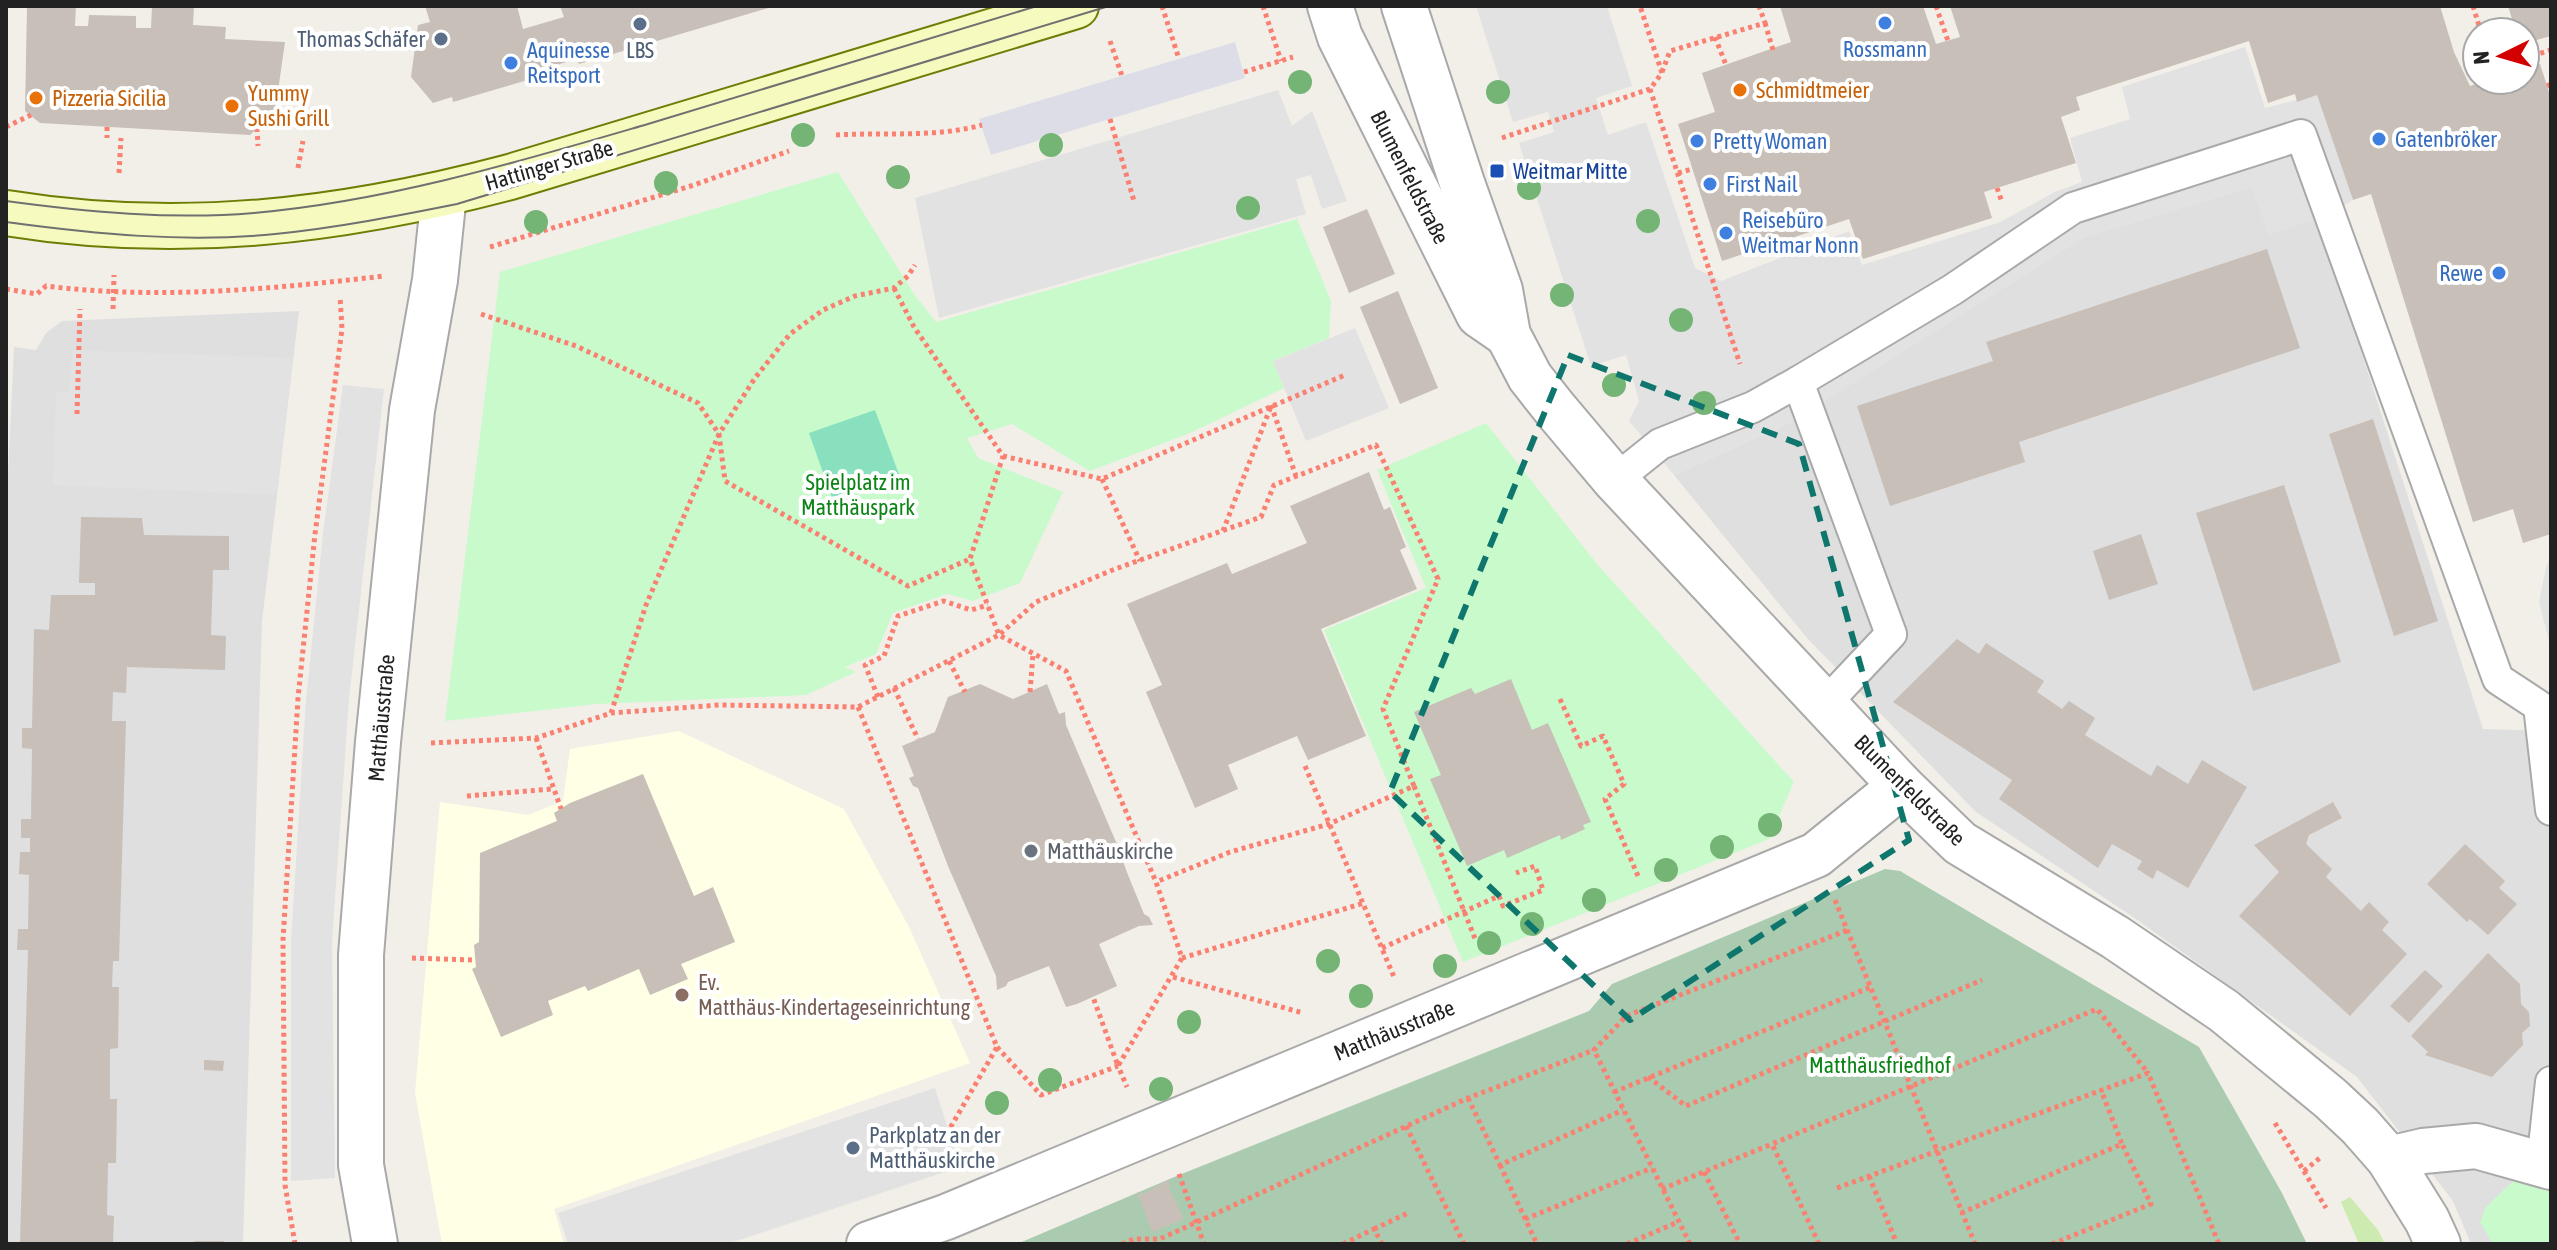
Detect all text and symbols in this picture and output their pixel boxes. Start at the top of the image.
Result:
marker: Rossmann [1876,14,1894,32]
marker: LBS [631,15,649,33]
north arrow [2461,16,2541,96]
place label: Thomas Schäfer [297,26,425,52]
marker: Thomas Schäfer [432,30,450,48]
place label: Rossmann [1843,36,1927,62]
place label: Aquinesse Reitsport [527,37,610,88]
place label: LBS [626,37,654,63]
text: N [2468,50,2495,65]
marker: Aquinesse Reitsport [502,54,520,72]
place label: Schmidtmeier [1756,77,1870,103]
place label: Yummy Sushi Grill [248,80,329,131]
marker: Schmidtmeier [1731,81,1749,99]
place label: Pizzeria Sicilia [52,85,166,111]
marker: Pizzeria Sicilia [27,89,45,107]
marker: Yummy Sushi Grill [223,97,241,115]
street label: Blumenfeldstraße [1365,106,1455,248]
place label: Gatenbröker [2395,126,2497,152]
place label: Pretty Woman [1713,128,1827,154]
marker: Gatenbröker [2370,130,2388,148]
marker: Pretty Woman [1688,132,1706,150]
street label: Hattinger Straße [482,134,616,196]
place label: Weitmar Mitte [1513,158,1628,184]
marker: Weitmar Mitte [1488,162,1506,180]
place label: First Nail [1726,171,1798,197]
marker: First Nail [1701,175,1719,193]
place label: Reisebüro Weitmar Nonn [1742,207,1859,258]
marker: Reisebüro Weitmar Nonn [1717,224,1735,242]
place label: Rewe [2439,260,2483,286]
marker: Rewe [2490,264,2508,282]
park label: Spielplatz im Matthäuspark [801,469,915,520]
street label: Matthäusstraße [362,653,400,783]
street label: Blumenfeldstraße [1849,729,1971,851]
place label: Matthäuskirche [1047,838,1173,864]
marker: Matthäuskirche [1022,842,1040,860]
place label: Ev. Matthäus-Kindertageseinrichtung [698,969,971,1020]
marker: Ev. Matthäus-Kindertageseinrichtung [673,986,691,1004]
street label: Matthäusstraße [1330,994,1458,1066]
park label: Matthäusfriedhof [1809,1052,1951,1078]
place label: Parkplatz an der Matthäuskirche [869,1122,1001,1173]
marker: Parkplatz an der Matthäuskirche [844,1139,862,1157]

